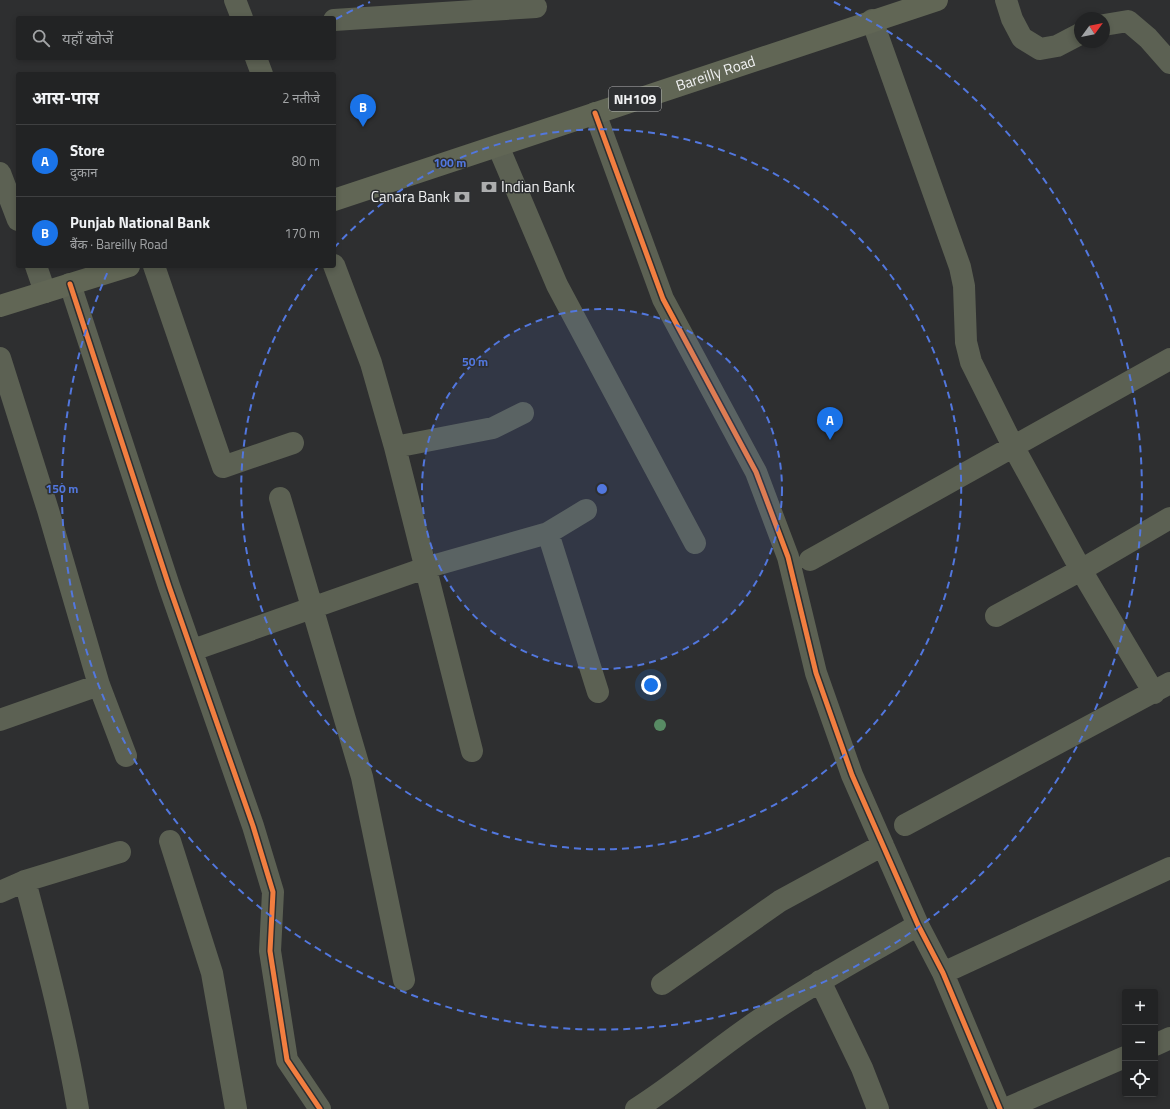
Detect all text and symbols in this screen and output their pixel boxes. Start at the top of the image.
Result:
north arrow [1074,12,1110,48]
search box [16,16,336,60]
icon: search [30,27,52,49]
text: यहाँ खोजें [62,27,113,50]
street label: Bareilly Road [673,49,758,97]
text: आस-पास [32,85,99,111]
road number: NH109 [609,87,661,111]
text: 2 नतीजे [282,88,320,108]
pin: B [350,94,376,127]
text: Store [70,139,105,162]
text: A [41,151,49,171]
text: 80 m [292,151,320,171]
text: 100 m [434,153,466,172]
text: दुकान [70,162,97,182]
place label: Indian Bank [501,175,575,198]
bank icon: Indian Bank [480,178,498,196]
place label: Canara Bank [371,185,450,208]
bank icon: Canara Bank [453,188,471,206]
text: Punjab National Bank [70,211,210,234]
text: B [41,223,49,243]
text: 170 m [284,223,320,243]
text: बैंक · Bareilly Road [70,234,168,254]
text: 50 m [462,352,488,371]
pin: A [817,407,843,440]
text: 150 m [46,479,78,498]
centre of rings [595,482,609,496]
your location [641,675,661,695]
map controls [1122,989,1158,1097]
button: + [1122,989,1158,1025]
button: − [1122,1025,1158,1061]
button: locate [1122,1061,1158,1097]

